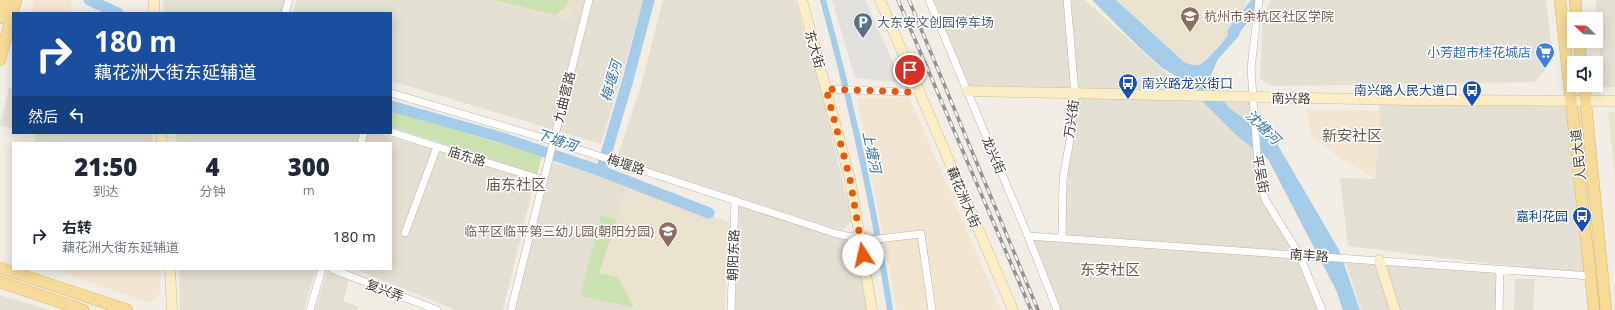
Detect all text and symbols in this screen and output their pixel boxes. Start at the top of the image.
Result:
school or university icon: 杭州市余杭区社区学院 [1179,5,1201,33]
place label: 杭州市余杭区社区学院 [1204,7,1334,25]
parking icon: 大东安文创园停车场 [852,11,874,39]
north arrow [1567,12,1603,48]
map controls [1567,12,1603,92]
place label: 大东安文创园停车场 [877,13,994,31]
text: 180 m [94,22,177,60]
icon: right [28,28,80,80]
street label: 东大街 [801,28,829,70]
supermarket icon: 小芳超市桂花城店 [1534,41,1556,69]
place label: 小芳超市桂花城店 [1427,43,1531,61]
pin [893,53,927,87]
water label: 梅堰河 [596,55,626,104]
button: sound [1567,56,1603,92]
icon: arrive [899,59,921,81]
text: 藕花洲大街东延辅道 [94,60,256,84]
street label: 九曲营路 [549,70,579,124]
bus stop icon: 南兴路龙兴街口 [1117,72,1139,100]
place label: 南兴路龙兴街口 [1142,74,1233,92]
bus stop icon: 南兴路人民大道口 [1461,79,1483,107]
place label: 南兴路人民大道口 [1354,81,1458,99]
street label: 南兴路 [1271,89,1311,107]
street label: 万兴街 [1059,98,1083,140]
icon: left [66,104,88,126]
water label: 沈塘河 [1242,105,1287,150]
text: 然后 [28,106,58,126]
water label: 下塘河 [534,124,583,156]
district label: 新安社区 [1322,125,1382,145]
street label: 人民大道 [1566,128,1590,182]
water label: 上塘河 [859,129,887,177]
street label: 龙兴街 [978,134,1010,176]
street label: 庙东路 [446,142,488,170]
street label: 梅堰路 [605,149,647,179]
text: 21:50 [74,150,137,183]
text: 4 [205,150,220,183]
text: 300 [288,150,330,183]
street label: 平吴街 [1249,153,1273,195]
street label: 藕花洲大街 [943,164,985,230]
district label: 庙东社区 [486,174,546,194]
text: m [303,181,315,199]
text: 到达 [93,182,119,200]
text: 分钟 [199,182,225,200]
bus stop icon: 嘉利花园 [1571,205,1593,233]
place label: 嘉利花园 [1516,207,1568,225]
text: 右转 [62,217,92,237]
school or university icon: 临平区临平第三幼儿园(朝阳分园) [657,220,679,248]
place label: 临平区临平第三幼儿园(朝阳分园) [464,222,654,240]
icon: right [28,225,50,247]
text: 180 m [332,226,376,246]
street label: 朝阳东路 [723,229,743,281]
position arrow [842,234,884,276]
text: 藕花洲大街东延辅道 [62,238,179,256]
street label: 南丰路 [1289,245,1329,265]
district label: 东安社区 [1080,259,1140,279]
street label: 复兴弄 [364,275,406,305]

